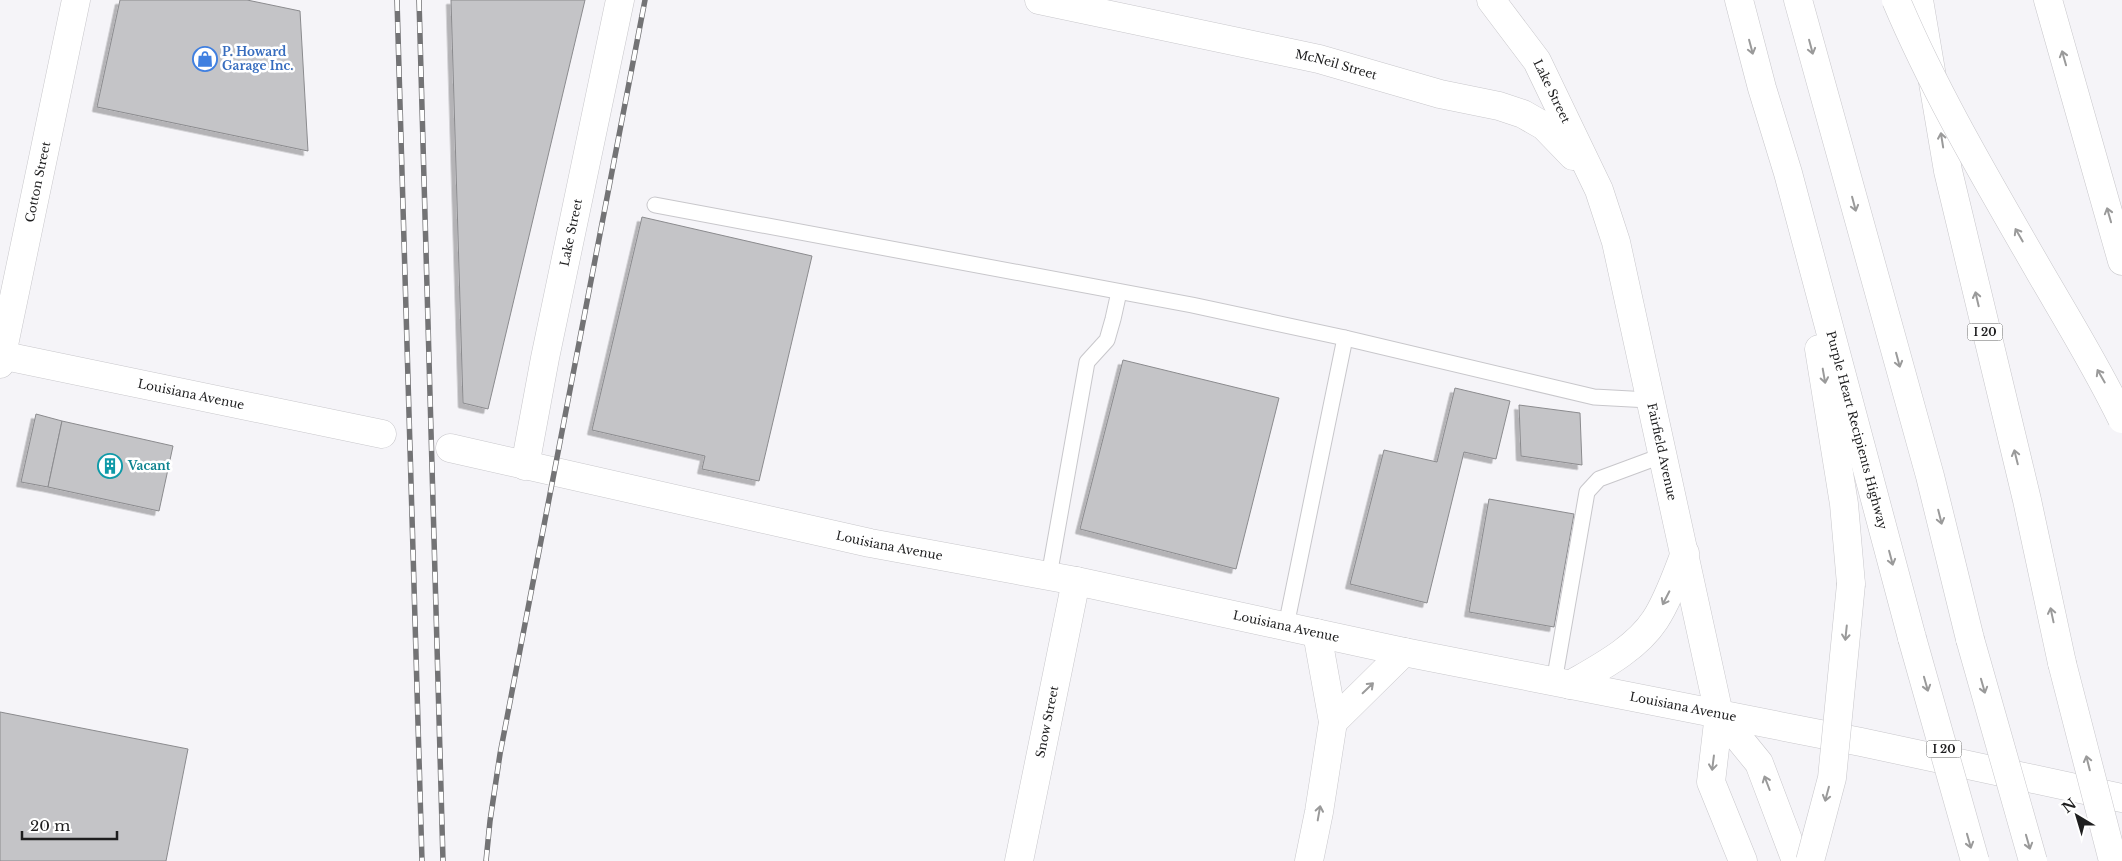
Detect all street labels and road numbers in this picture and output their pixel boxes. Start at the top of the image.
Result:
street label: McNeil Street [1294,46,1379,83]
street label: Lake Street [1530,57,1574,126]
street label: Cotton Street [22,140,53,224]
street label: Lake Street [556,197,585,268]
road number: I 20 [1968,324,2002,341]
street label: Purple Heart Recipients Highway [1823,329,1891,531]
street label: Louisiana Avenue [136,376,246,412]
street label: Fairfield Avenue [1644,401,1680,502]
street label: Louisiana Avenue [834,528,944,563]
street label: Louisiana Avenue [1232,607,1341,645]
street label: Snow Street [1032,684,1062,759]
street label: Louisiana Avenue [1628,689,1738,724]
road number: I 20 [1926,741,1962,758]

